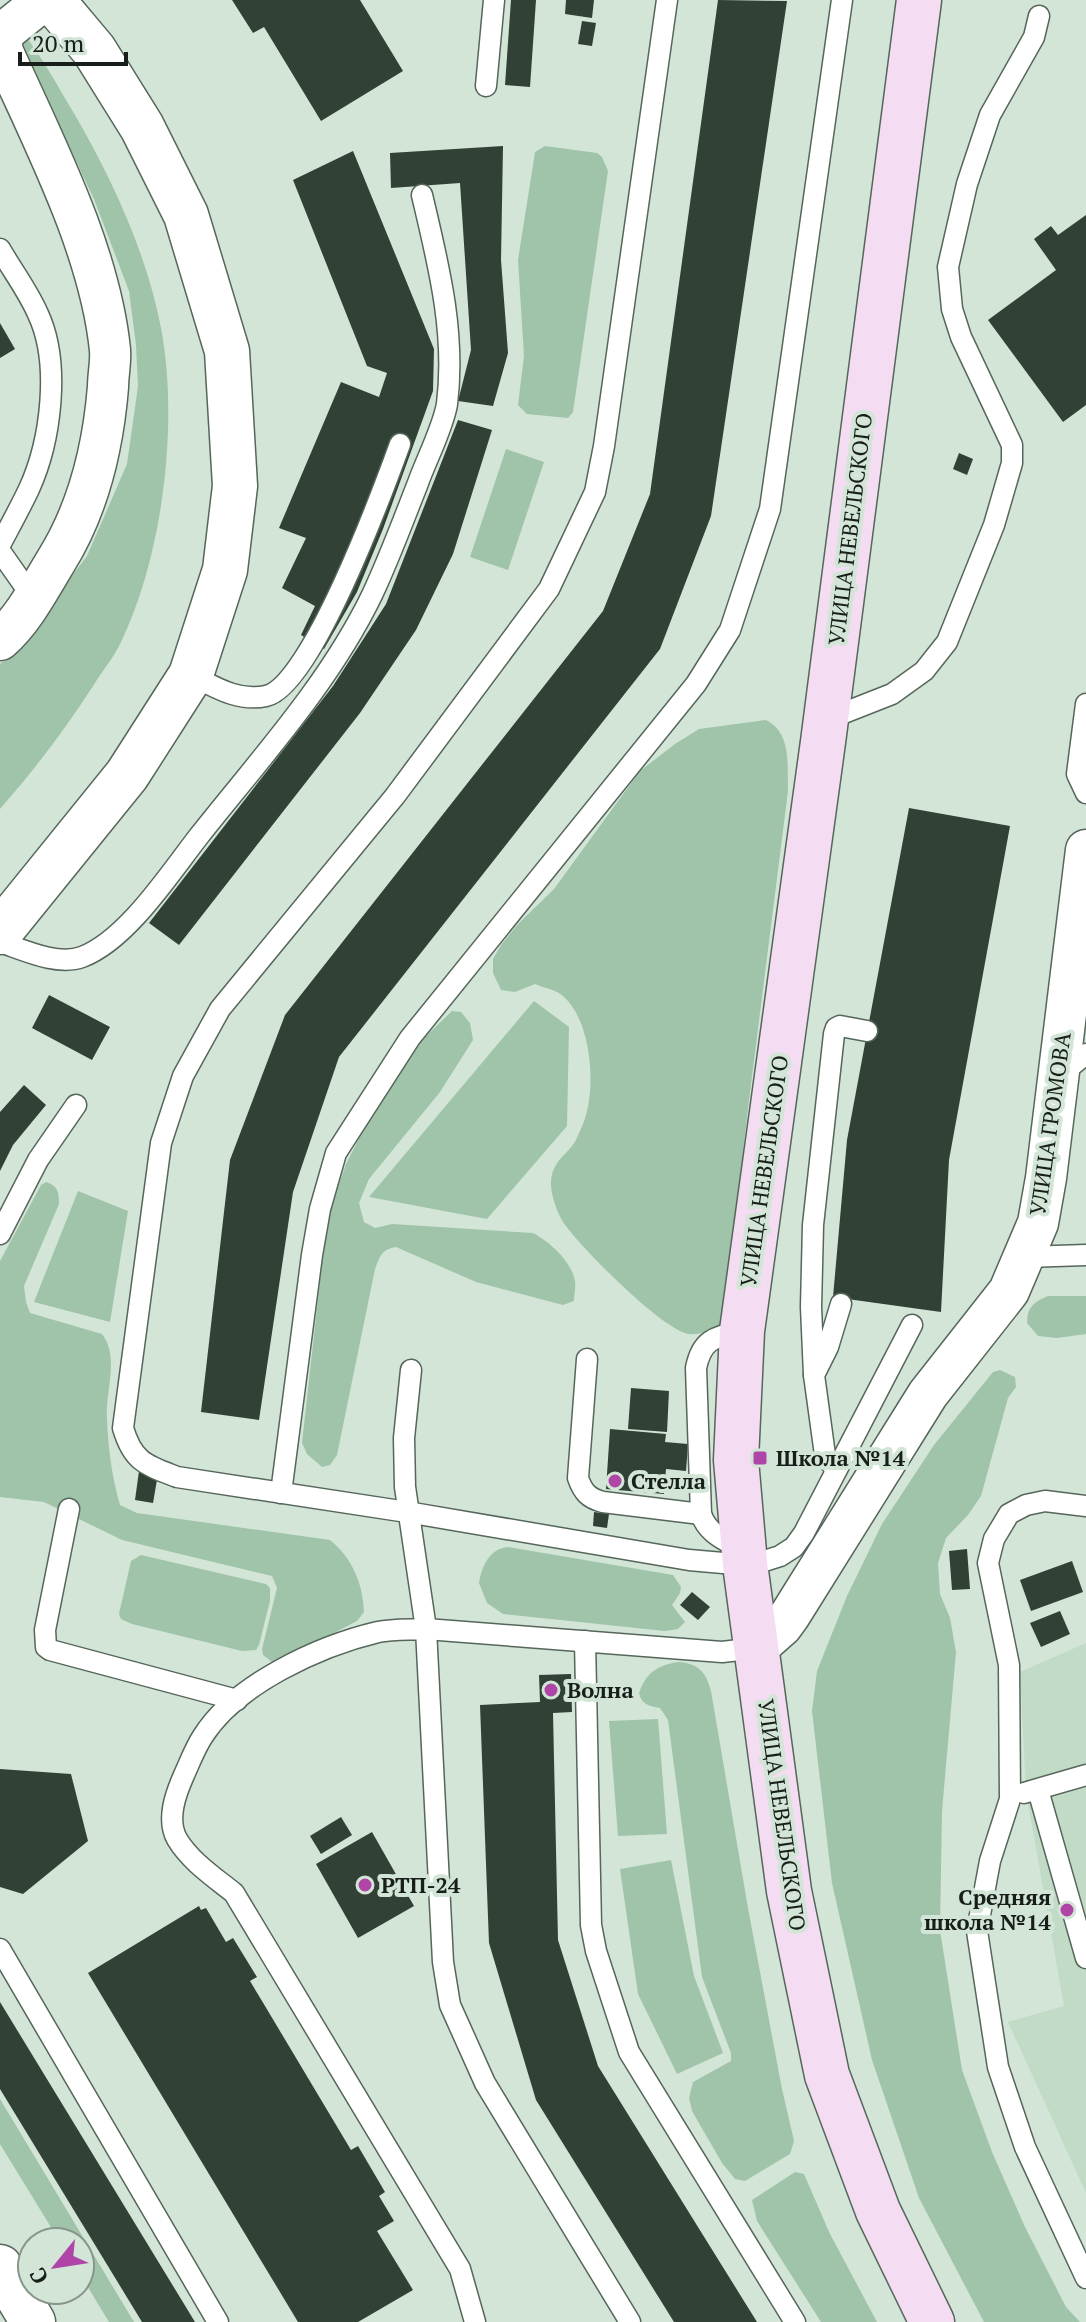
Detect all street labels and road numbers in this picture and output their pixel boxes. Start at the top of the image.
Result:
street label: УЛИЦА НЕВЕЛЬСКОГО [821,411,878,647]
street label: УЛИЦА ГРОМОВА [1022,1030,1077,1217]
street label: УЛИЦА НЕВЕЛЬСКОГО [733,1053,794,1289]
street label: УЛИЦА НЕВЕЛЬСКОГО [752,1697,813,1933]

